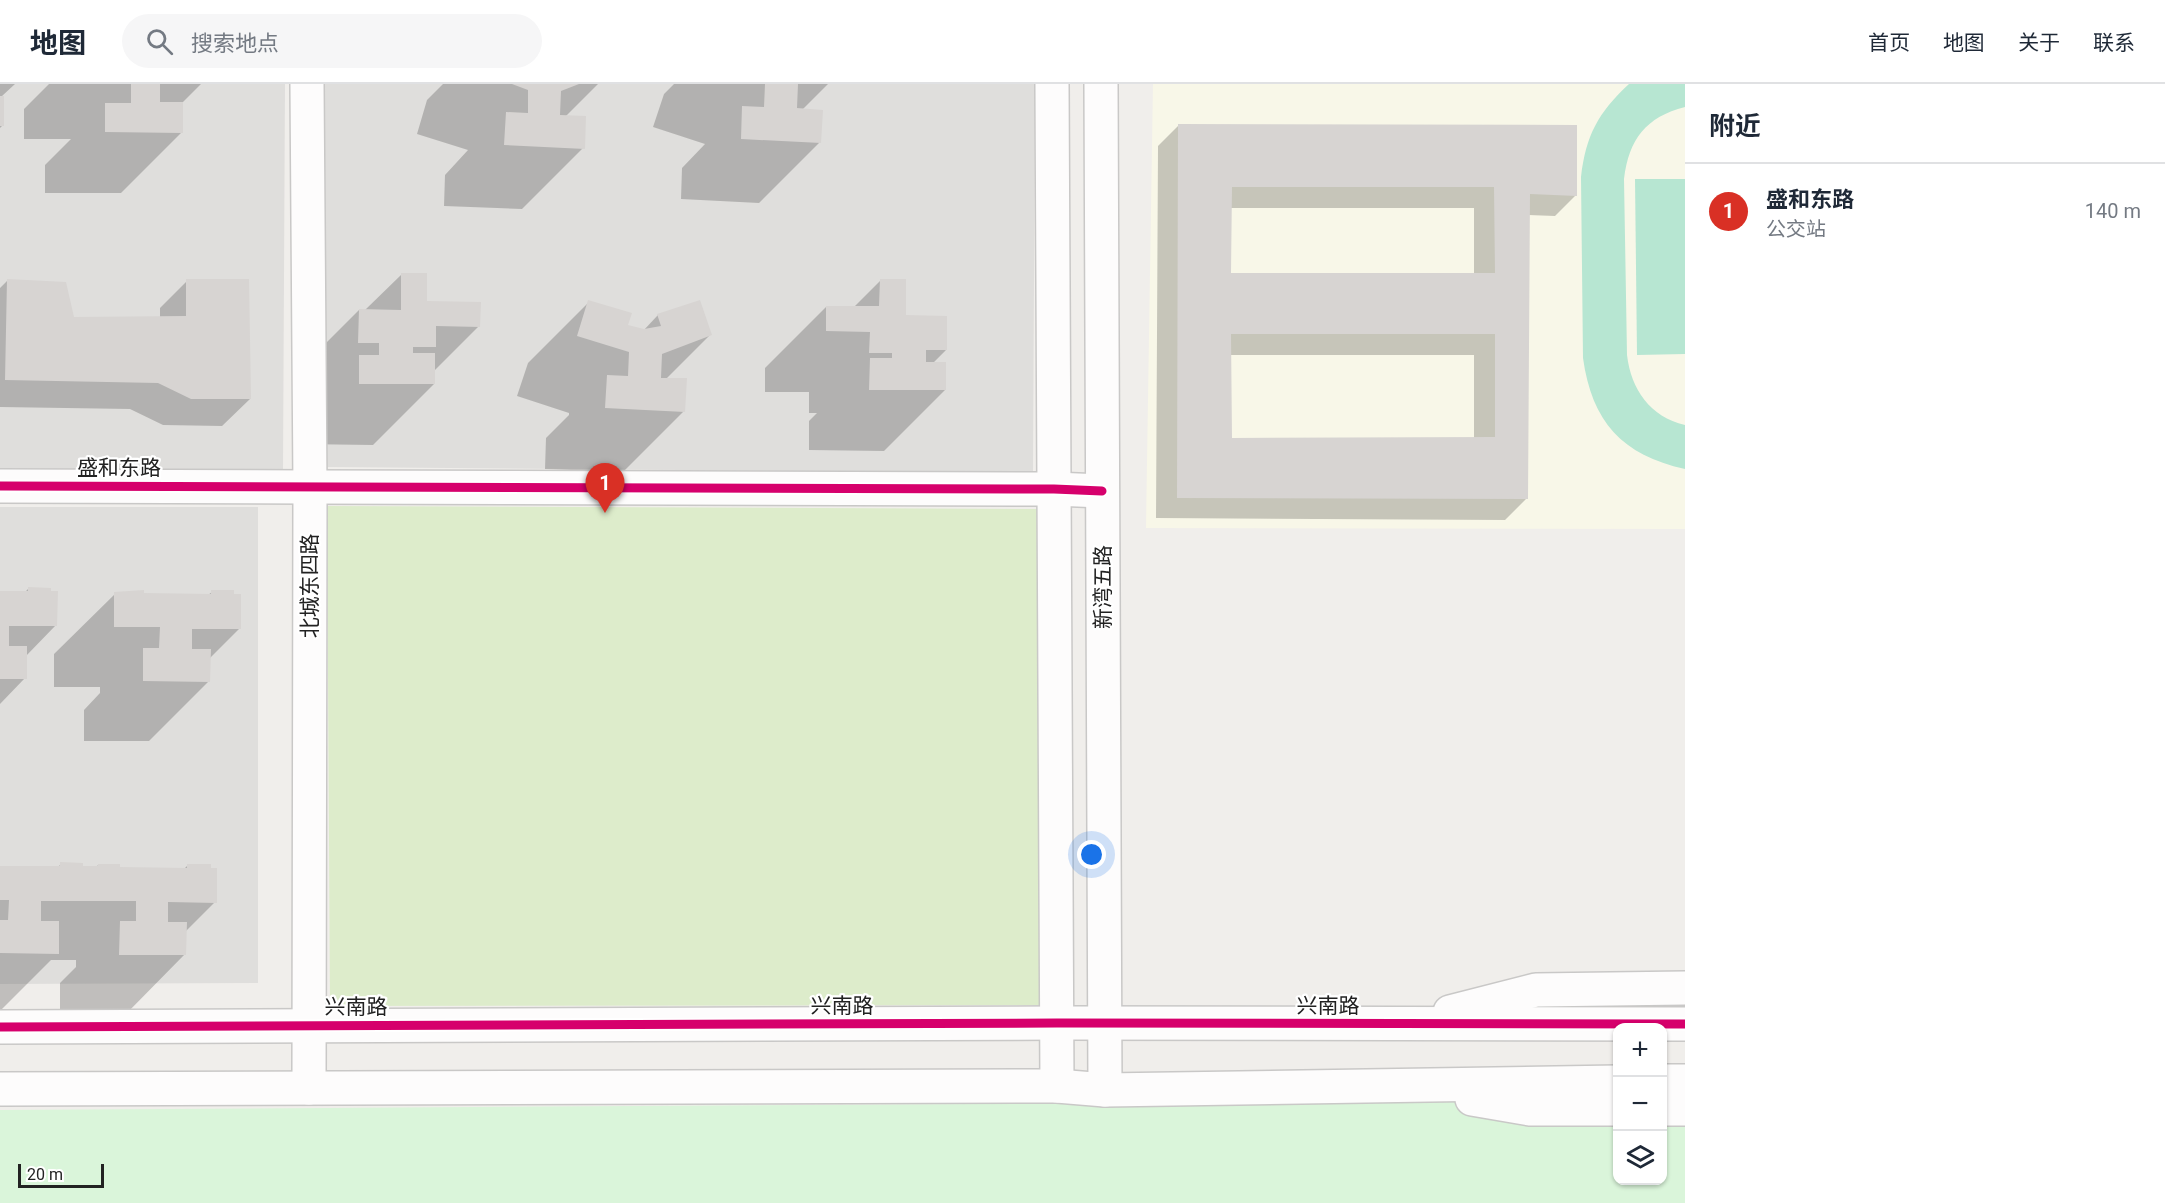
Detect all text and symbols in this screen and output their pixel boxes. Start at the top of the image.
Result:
search box [122,14,542,68]
icon: search [143,25,176,58]
text: 地图 [30,27,86,60]
text: 搜索地点 [191,31,279,56]
text: 首页 [1868,31,1910,55]
text: 地图 [1943,31,1985,55]
text: 关于 [2018,31,2060,55]
text: 联系 [2093,31,2135,55]
text: 附近 [1709,111,1761,141]
text: 盛和东路 [1766,187,1854,212]
text: 1 [1723,199,1734,223]
text: 140 m [2085,199,2141,223]
text: 公交站 [1766,217,1826,241]
street label: 盛和东路 [77,456,161,480]
pin: 1 [586,464,624,513]
street label: 北城东四路 [298,534,322,639]
street label: 新湾五路 [1091,545,1115,629]
your location [1077,840,1106,869]
street label: 兴南路 [811,994,874,1018]
street label: 兴南路 [1297,994,1360,1018]
street label: 兴南路 [325,995,388,1019]
map controls [1613,1023,1667,1185]
button: + [1613,1023,1667,1077]
button: − [1613,1077,1667,1131]
button: layers [1613,1131,1667,1185]
scale bar [18,1161,104,1188]
text: 20 m [27,1165,63,1184]

